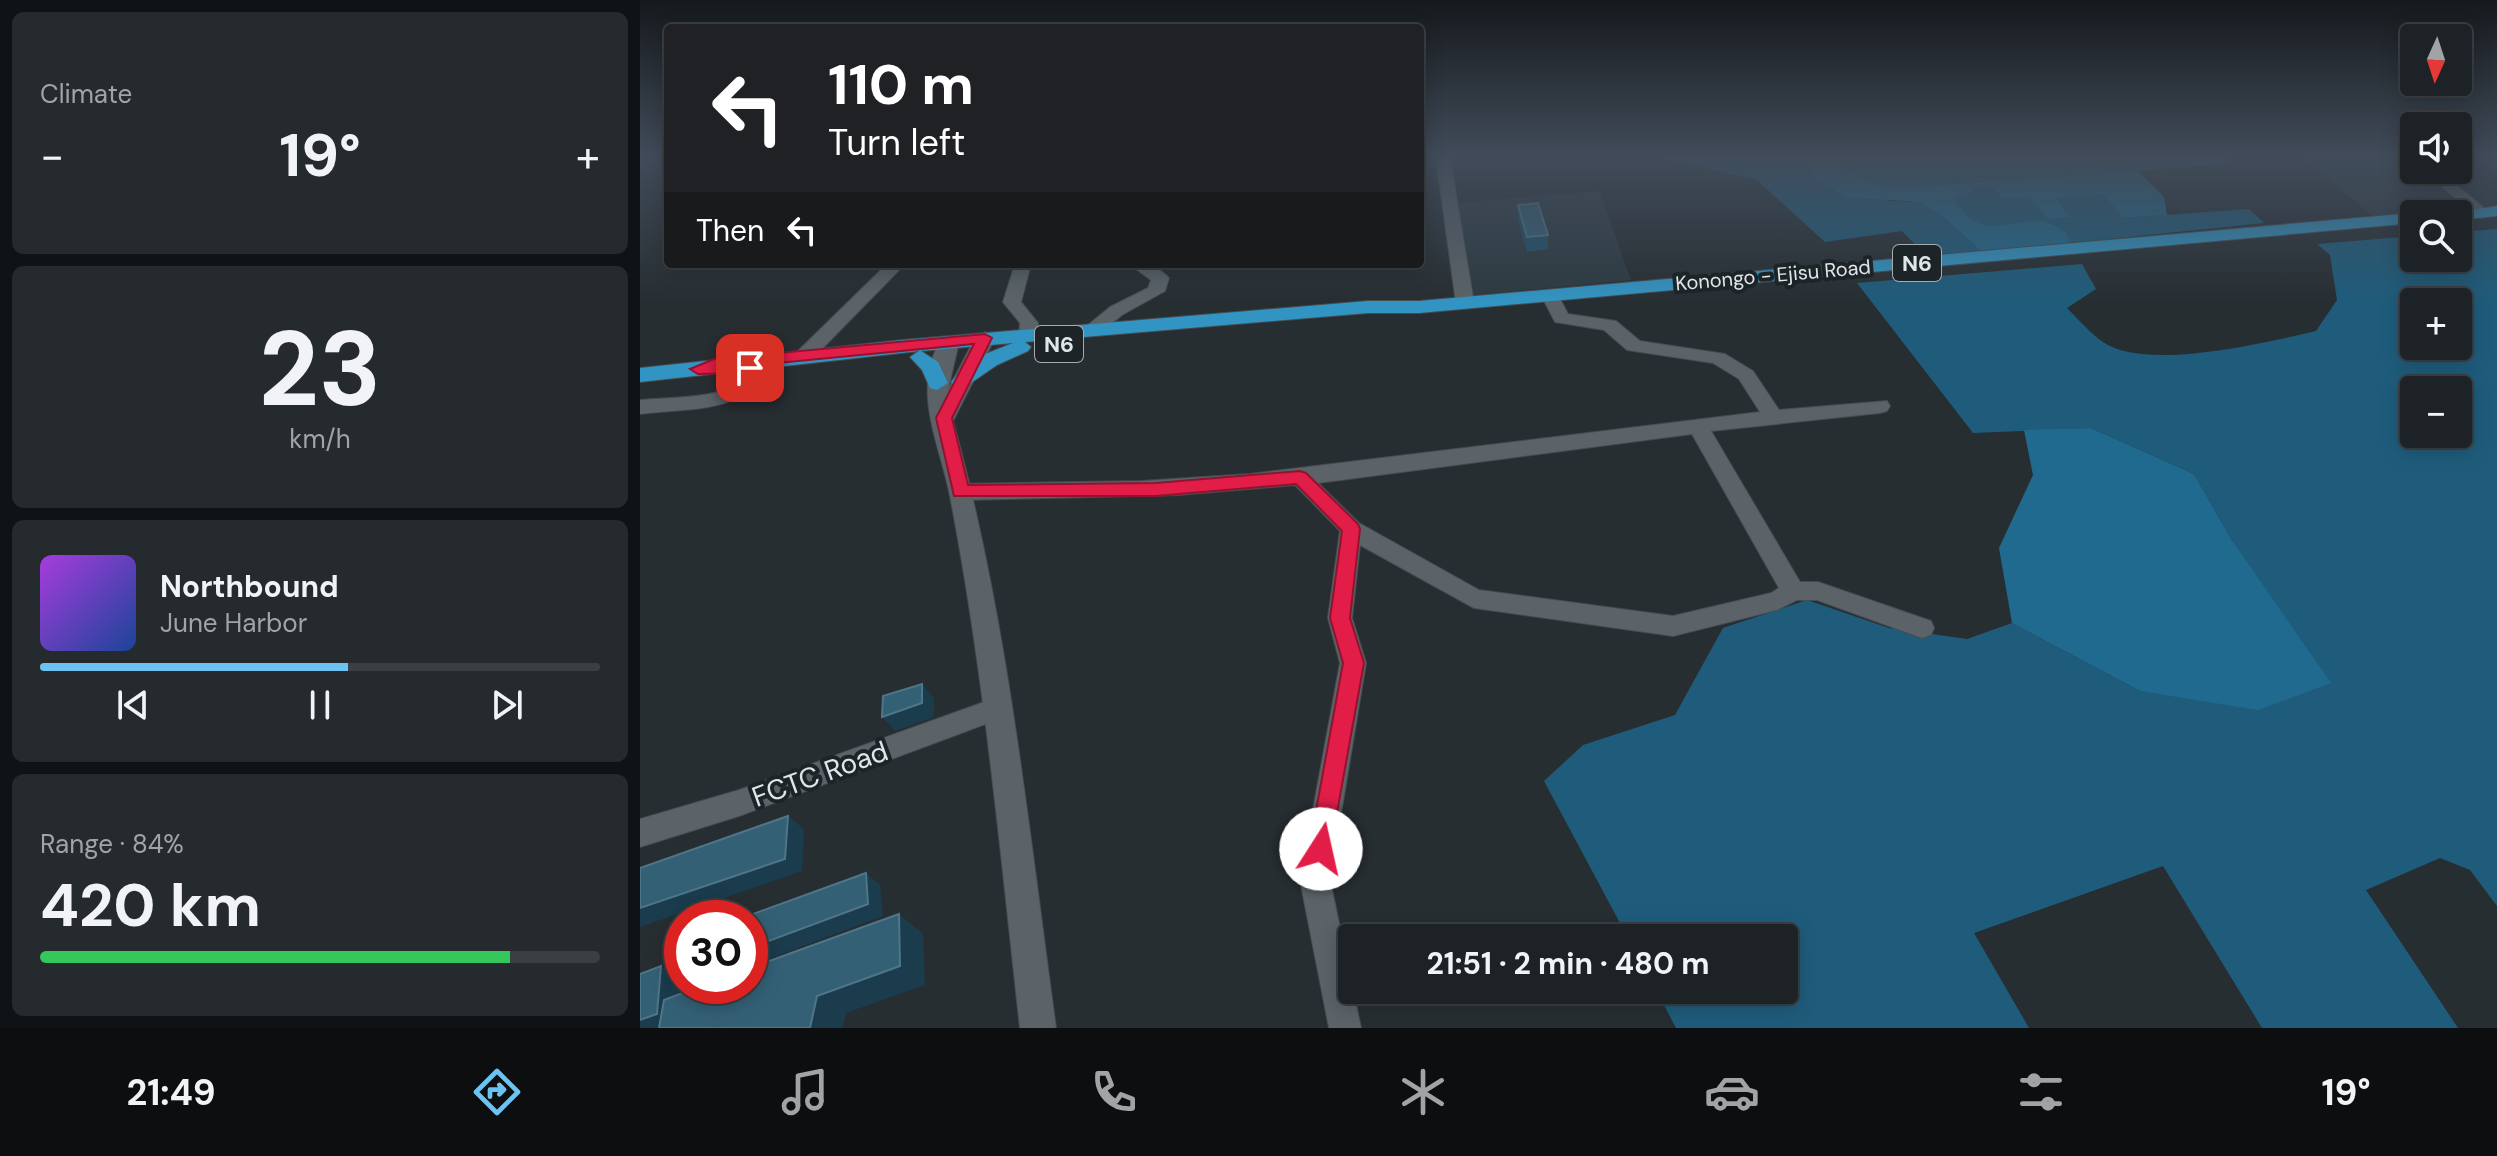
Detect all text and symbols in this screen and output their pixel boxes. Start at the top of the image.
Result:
north arrow [2400,24,2472,96]
map controls [2400,24,2472,448]
text: 110 m [828,48,974,121]
icon: left [696,56,800,160]
text: Climate [40,77,132,111]
button: sound [2400,112,2472,184]
text: 19° [279,116,361,195]
text: Turn left [828,119,965,166]
text: − [40,127,64,185]
text: + [576,127,600,185]
button: search [2400,200,2472,272]
icon: left [780,208,824,252]
text: Then [696,211,764,250]
road number: N6 [1893,245,1941,281]
street label: Konongo - Ejisu Road [1674,254,1872,296]
button: + [2400,288,2472,360]
text: 23 [259,302,381,437]
road number: N6 [1035,326,1083,362]
pin [716,334,784,402]
icon: arrive [728,346,772,390]
button: − [2400,376,2472,448]
text: km/h [289,422,351,456]
text: Northbound [160,567,339,606]
text: June Harbor [160,606,307,640]
icon: previous [111,683,155,727]
icon: pause [298,683,342,727]
icon: next [485,683,529,727]
street label: FCTC Road [747,732,893,816]
position arrow [1279,807,1363,891]
text: Range · 84% [40,827,184,861]
text: 420 km [40,866,261,945]
speed limit sign: 30 [664,900,768,1004]
text: 21:51 · 2 min · 480 m [1427,944,1709,983]
icon: directions [469,1064,525,1120]
icon: music [777,1064,833,1120]
icon: phone [1086,1064,1142,1120]
icon: climate [1395,1064,1451,1120]
icon: car [1704,1064,1760,1120]
icon: filters [2013,1064,2069,1120]
text: 21:49 [126,1069,216,1116]
text: 19° [2321,1069,2371,1116]

